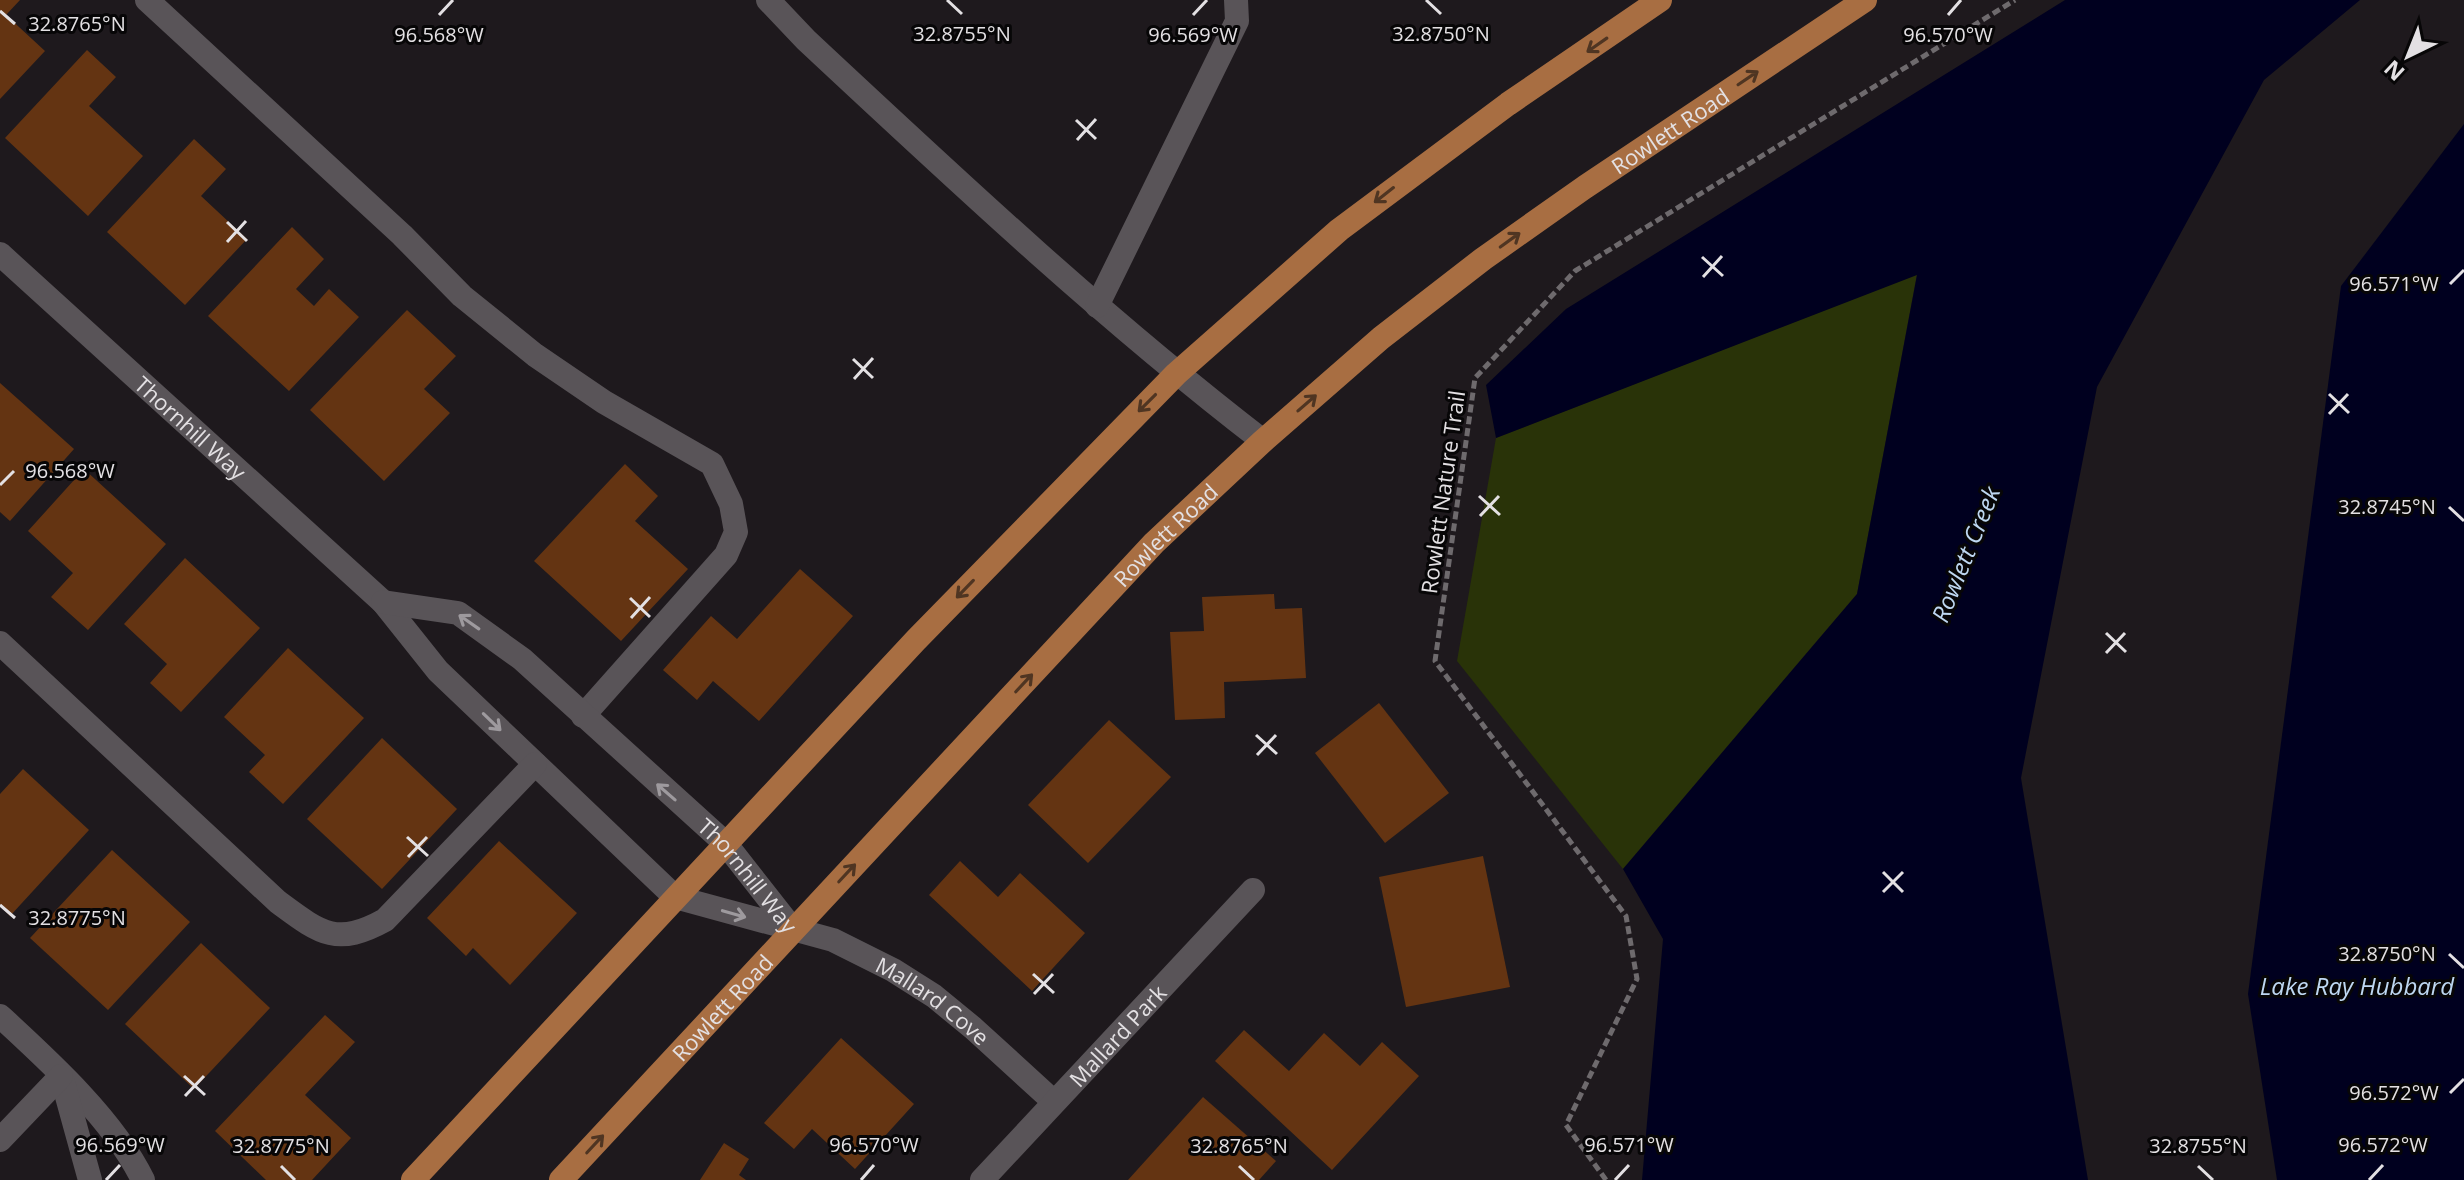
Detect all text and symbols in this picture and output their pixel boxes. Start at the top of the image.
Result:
text: 32.8765°N [28,10,126,37]
north arrow [2368,16,2448,96]
text: 32.8755°N [913,20,1011,47]
text: 32.8750°N [1392,20,1490,47]
text: 96.568°W [394,21,484,48]
text: 96.569°W [1148,21,1238,48]
text: 96.570°W [1903,21,1993,48]
one-way arrow [1586,37,1608,53]
text: N [2377,54,2410,88]
one-way arrow [1736,70,1759,86]
street label: Rowlett Road [1605,80,1735,181]
one-way arrow [1374,186,1395,203]
one-way arrow [1499,232,1520,249]
text: 96.571°W [2349,270,2439,297]
street label: Thornhill Way [129,369,254,487]
street label: Rowlett Nature Trail [1413,389,1471,595]
one-way arrow [1137,394,1157,413]
one-way arrow [1297,394,1317,412]
text: 96.568°W [25,457,115,484]
street label: Rowlett Road [1106,476,1224,593]
water label: Rowlett Creek [1923,480,2008,627]
text: 32.8745°N [2338,493,2436,520]
one-way arrow [956,579,975,598]
one-way arrow [459,614,481,630]
one-way arrow [1014,673,1032,693]
one-way arrow [482,712,501,731]
one-way arrow [656,783,676,801]
street label: Thornhill Way [692,811,805,939]
one-way arrow [837,864,855,884]
text: 32.8775°N [28,904,126,931]
one-way arrow [721,907,747,922]
text: 32.8750°N [2338,940,2436,967]
street label: Rowlett Road [665,947,779,1067]
street label: Mallard Cove [871,949,996,1051]
water label: Lake Ray Hubbard [2260,969,2455,1002]
street label: Mallard Park [1062,977,1173,1093]
text: 96.572°W [2349,1079,2439,1106]
text: 96.569°W [75,1131,165,1158]
text: 96.570°W [829,1131,919,1158]
text: 96.571°W [1584,1131,1674,1158]
text: 96.572°W [2338,1131,2428,1158]
text: 32.8775°N [232,1132,330,1159]
text: 32.8765°N [1190,1132,1288,1159]
text: 32.8755°N [2149,1132,2247,1159]
one-way arrow [586,1134,605,1154]

